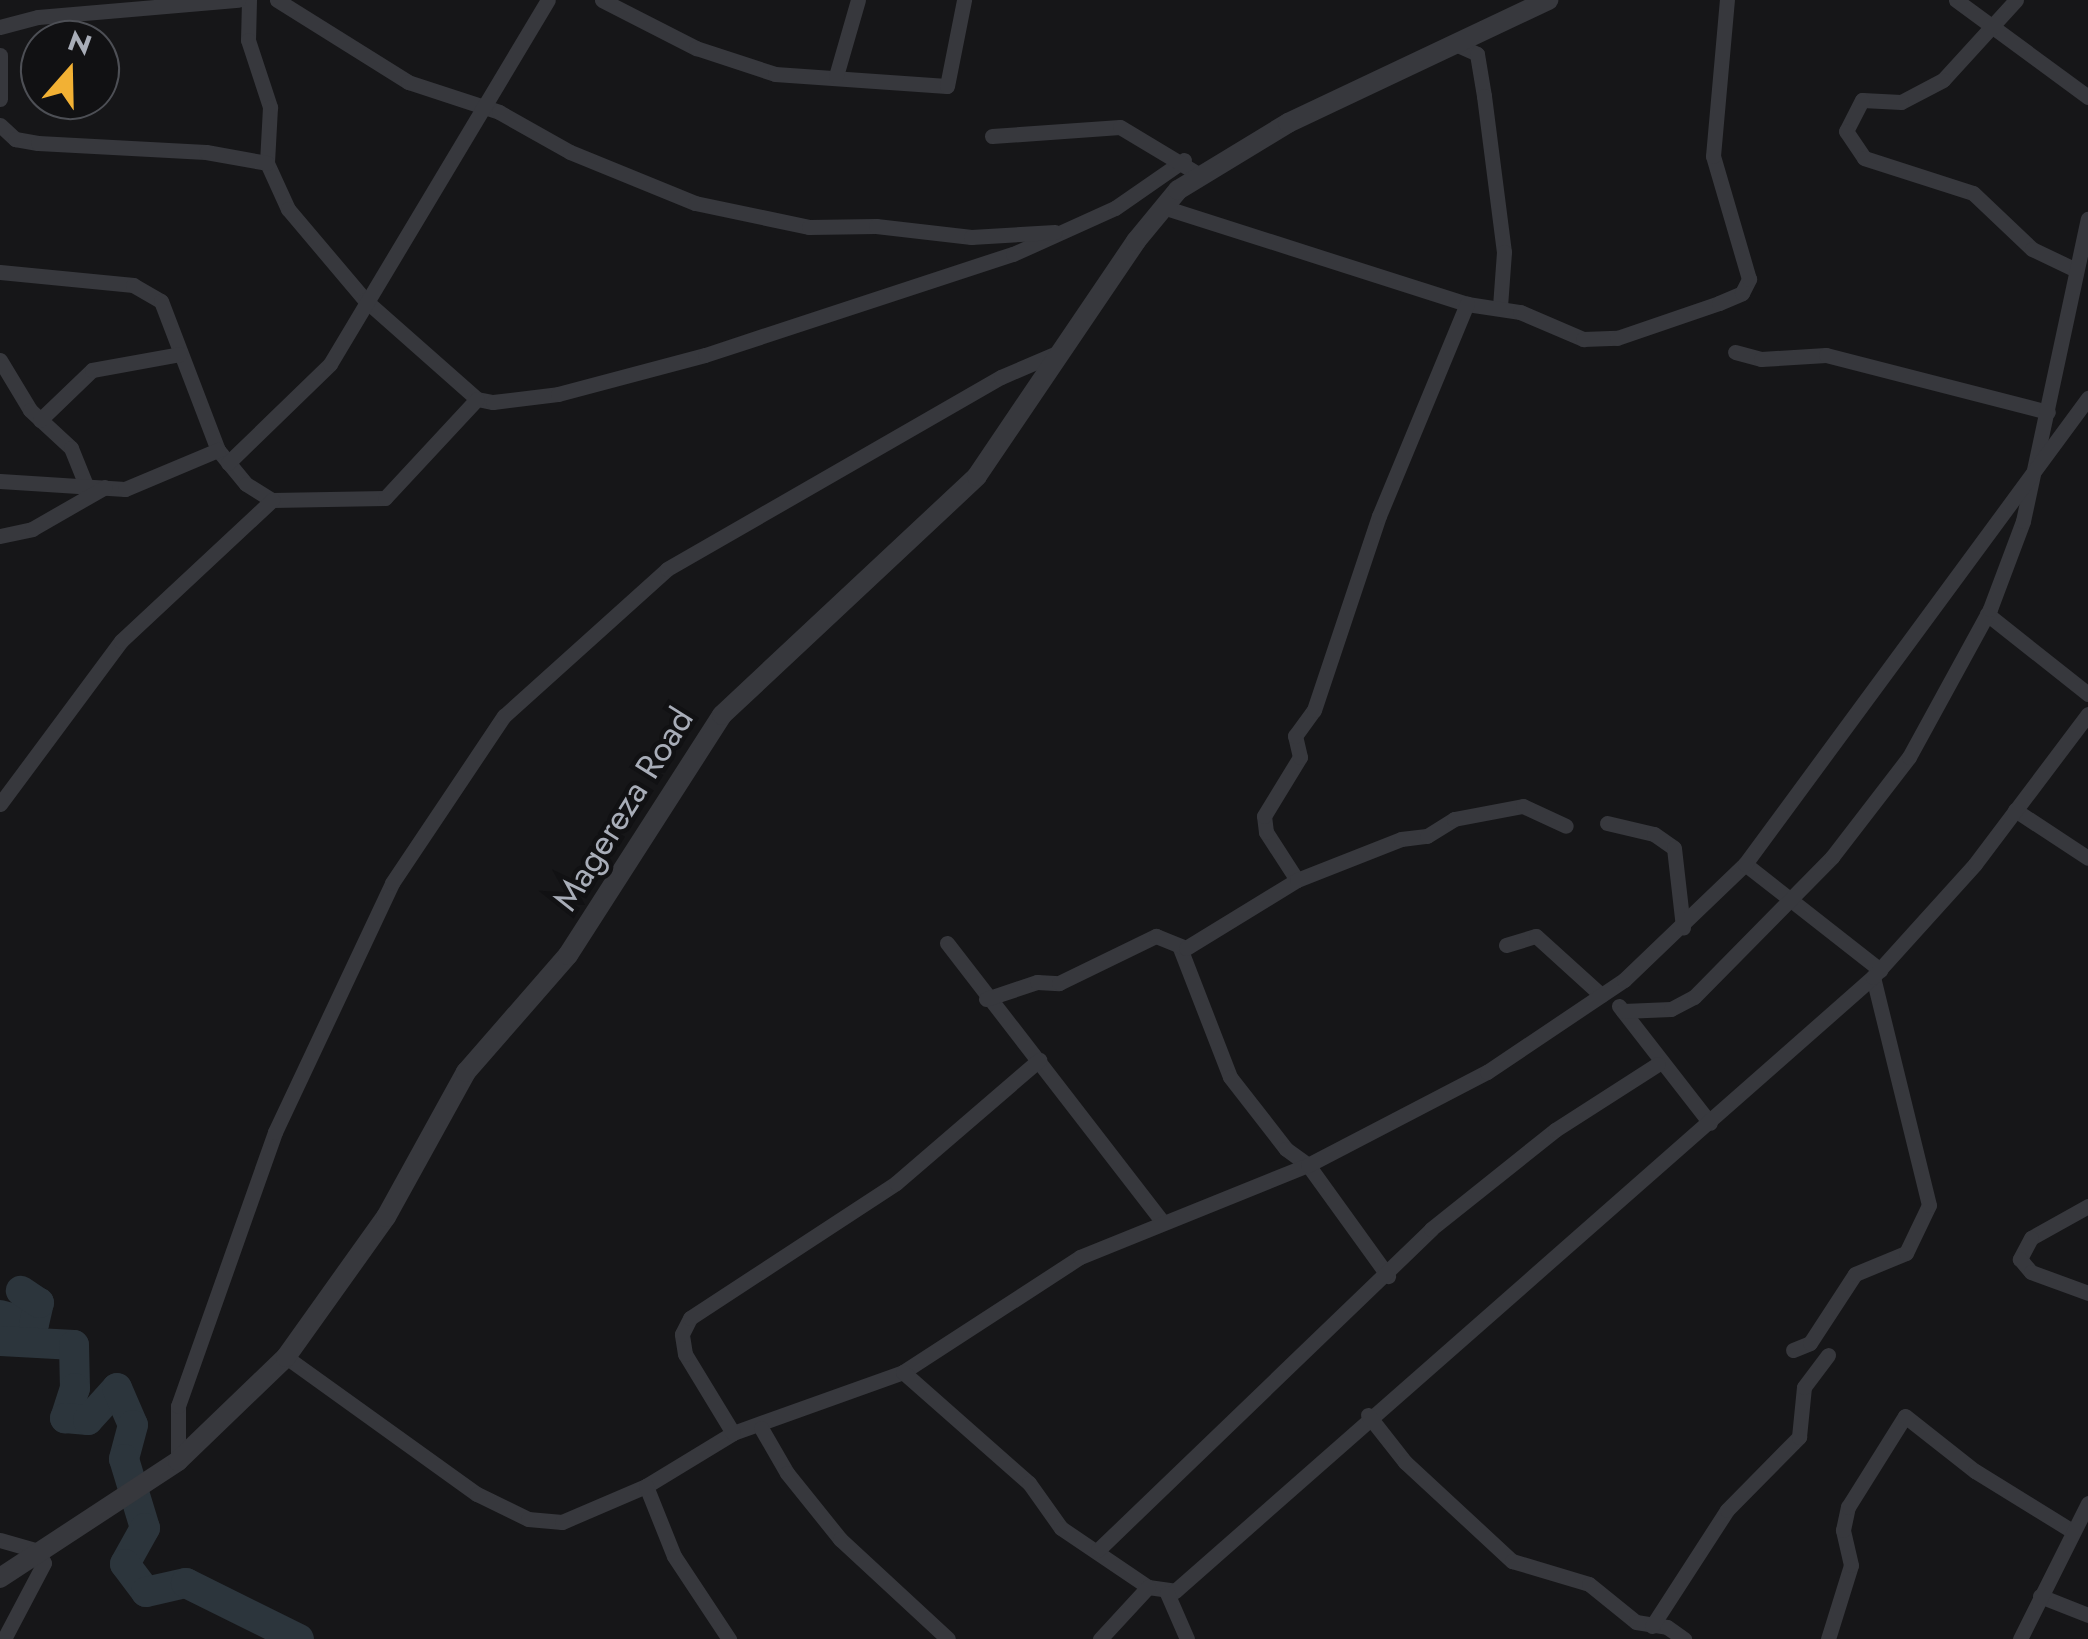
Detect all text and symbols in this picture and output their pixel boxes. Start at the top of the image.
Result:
north arrow [20,20,120,120]
text: N [62,20,97,66]
street label: Magereza Road [544,700,702,918]

